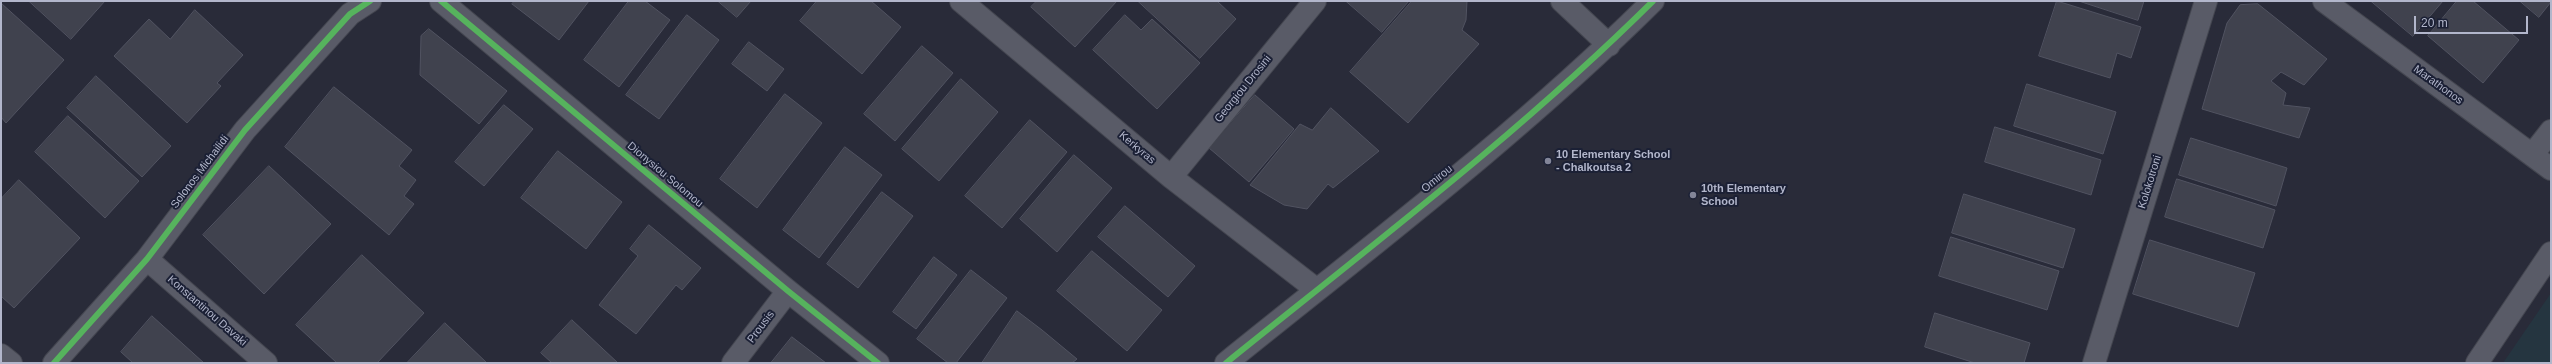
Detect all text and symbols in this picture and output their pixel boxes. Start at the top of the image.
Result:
scale bar [2416,8,2530,34]
text: 20 m [2421,16,2448,30]
street label: Georgiou Drosini [1212,53,1274,125]
street label: Marathonos [2411,63,2465,107]
street label: Kerkyras [1116,129,1158,167]
street label: Solonos Michailidi [168,133,232,211]
street label: Dionysiou Solomou [624,139,706,211]
place label: 10 Elementary School - Chalkoutsa 2 [1556,148,1670,174]
street label: Kolokotroni [2136,154,2164,210]
marker: 10 Elementary School - Chalkoutsa 2 [1543,156,1553,166]
street label: Omirou [1419,163,1455,195]
place label: 10th Elementary School [1701,182,1786,208]
marker: 10th Elementary School [1688,190,1698,200]
street label: Konstantinou Davaki [165,273,249,349]
street label: Prousis [745,308,777,346]

